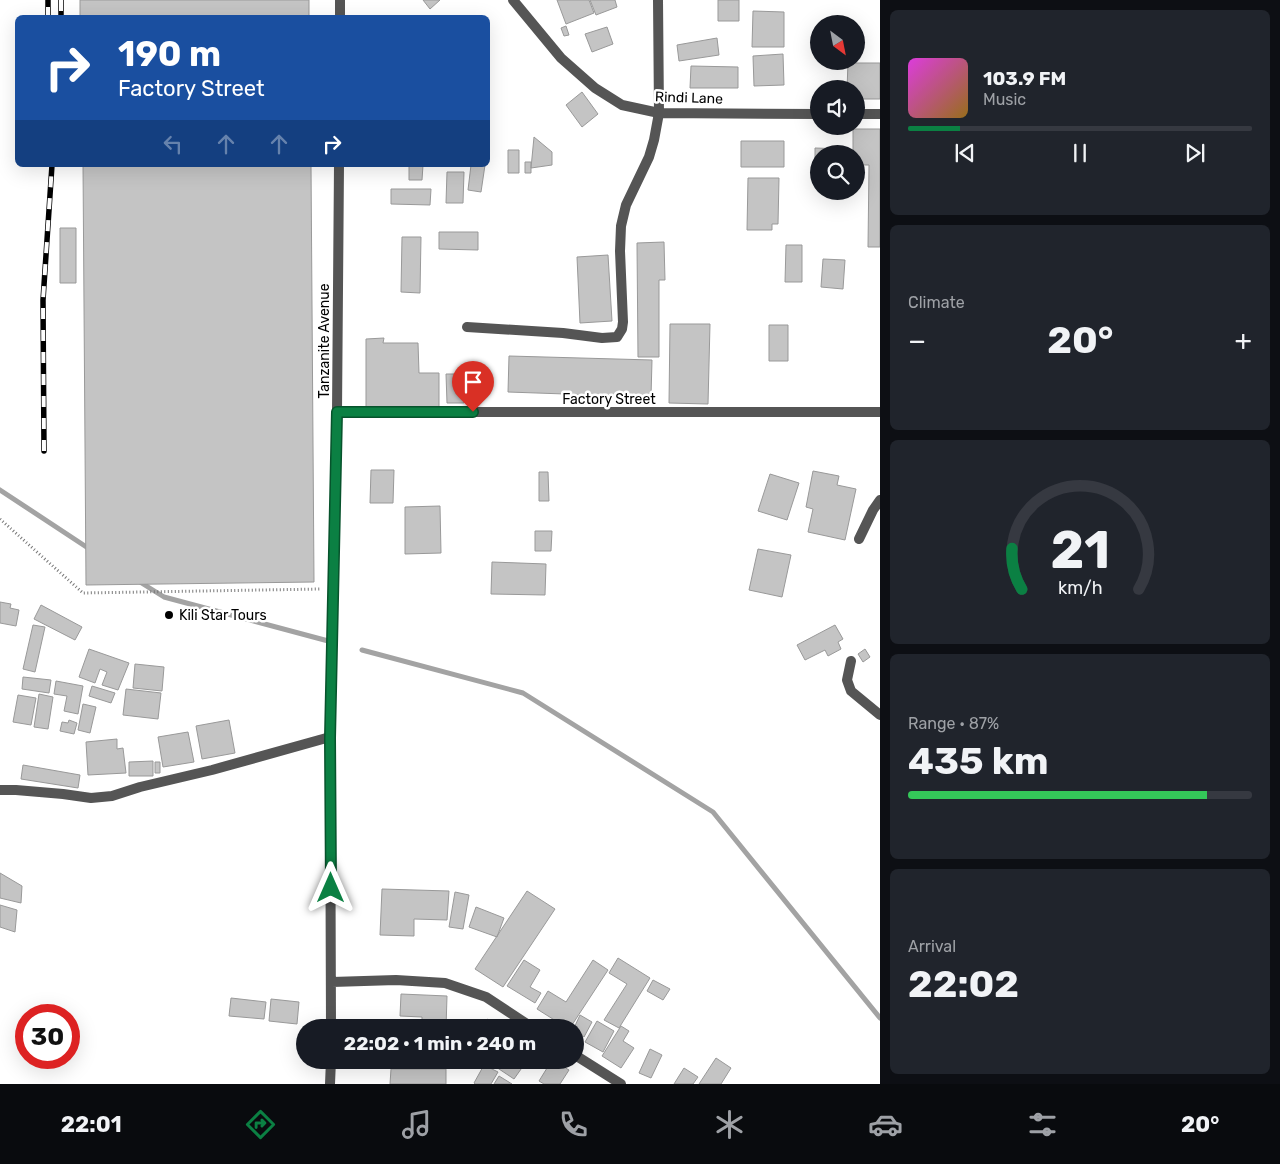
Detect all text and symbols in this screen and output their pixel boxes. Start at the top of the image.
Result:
north arrow [810,15,865,70]
map controls [810,15,865,200]
text: 190 m [118,33,221,75]
icon: right [35,35,100,100]
text: 103.9 FM [983,67,1066,90]
text: Factory Street [118,75,265,102]
button: sound [810,80,865,135]
street label: Rindi Lane [655,88,723,108]
text: Music [983,90,1026,109]
icon: left [159,130,187,158]
icon: ahead [212,130,240,158]
icon: ahead [265,130,293,158]
icon: right [318,130,346,158]
icon: previous [951,139,979,167]
icon: pause [1066,139,1094,167]
icon: next [1181,139,1209,167]
button: search [810,145,865,200]
street label: Tanzanite Avenue [316,283,333,399]
text: Climate [908,293,965,312]
text: 20° [1047,317,1113,363]
text: − [908,324,926,357]
text: + [1235,324,1252,357]
pin [452,361,494,412]
icon: arrive [459,368,487,396]
street label: Factory Street [562,391,656,408]
text: 21 [1050,519,1110,581]
text: km/h [1058,577,1102,598]
place label: Kili Star Tours [179,607,267,624]
marker: Kili Star Tours [163,609,175,621]
text: Range · 87% [908,714,999,733]
text: 435 km [908,738,1049,784]
position arrow [304,861,356,913]
text: Arrival [908,937,956,956]
text: 22:02 [908,961,1019,1007]
speed limit sign: 30 [15,1004,80,1069]
text: 22:02 · 1 min · 240 m [344,1032,536,1055]
icon: directions [243,1107,278,1142]
icon: music [399,1107,434,1142]
icon: phone [556,1107,591,1142]
icon: climate [712,1107,747,1142]
icon: car [868,1107,903,1142]
icon: filters [1025,1107,1060,1142]
text: 22:01 [61,1111,122,1138]
text: 20° [1181,1111,1219,1138]

